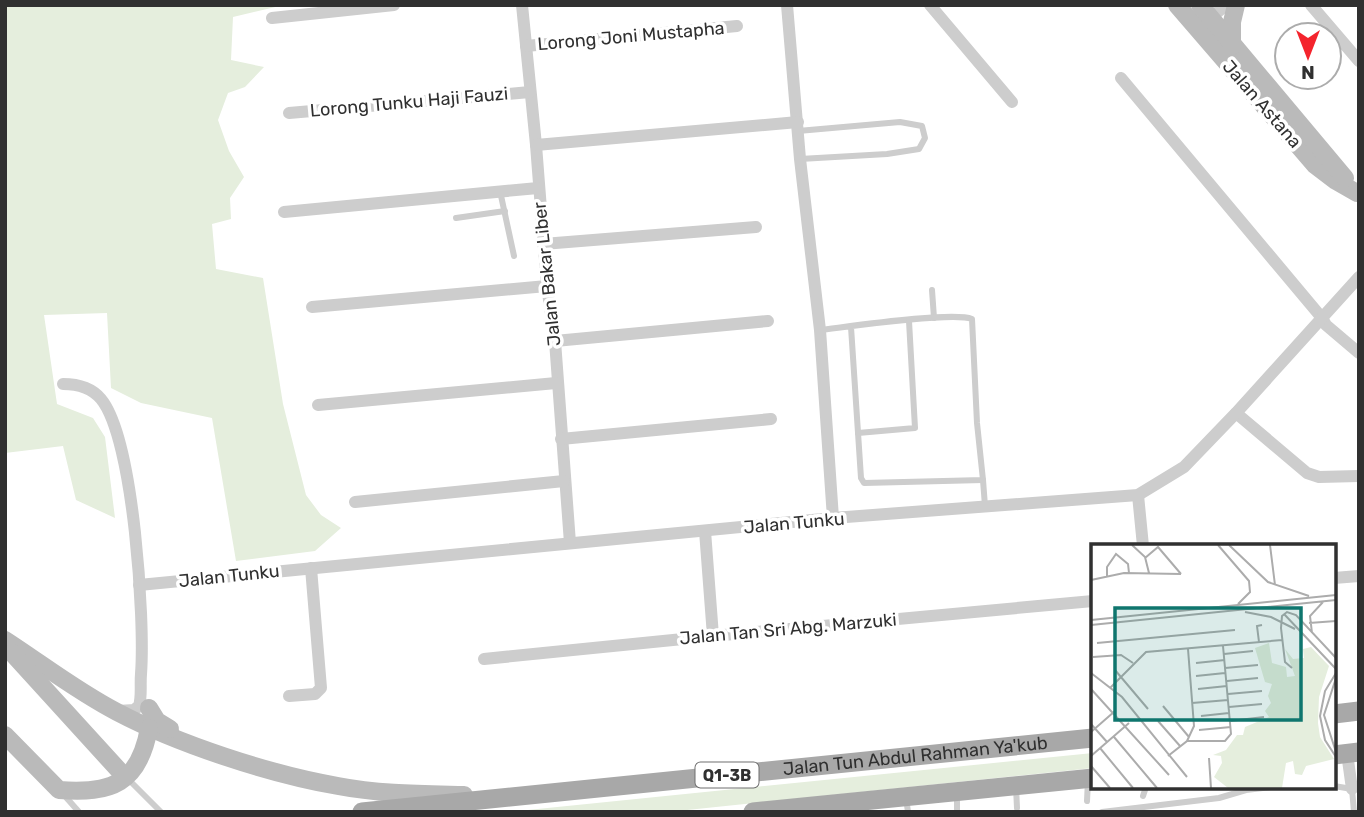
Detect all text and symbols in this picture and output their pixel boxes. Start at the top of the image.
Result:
street label: Lorong Joni Mustapha [537,17,725,55]
north arrow [1273,21,1343,91]
street label: Jalan Astana [1218,55,1306,153]
text: N [1301,61,1315,84]
street label: Lorong Tunku Haji Fauzi [309,82,509,122]
street label: Jalan Bakar Liber [528,201,566,347]
street label: Jalan Tunku [743,508,845,538]
inset map [1091,544,1336,789]
street label: Jalan Tunku [177,560,281,592]
street label: Jalan Tan Sri Abg. Marzuki [678,609,898,649]
street label: Jalan Tun Abdul Rahman Ya'kub [782,732,1049,780]
road number: Q1-3B [696,762,758,788]

